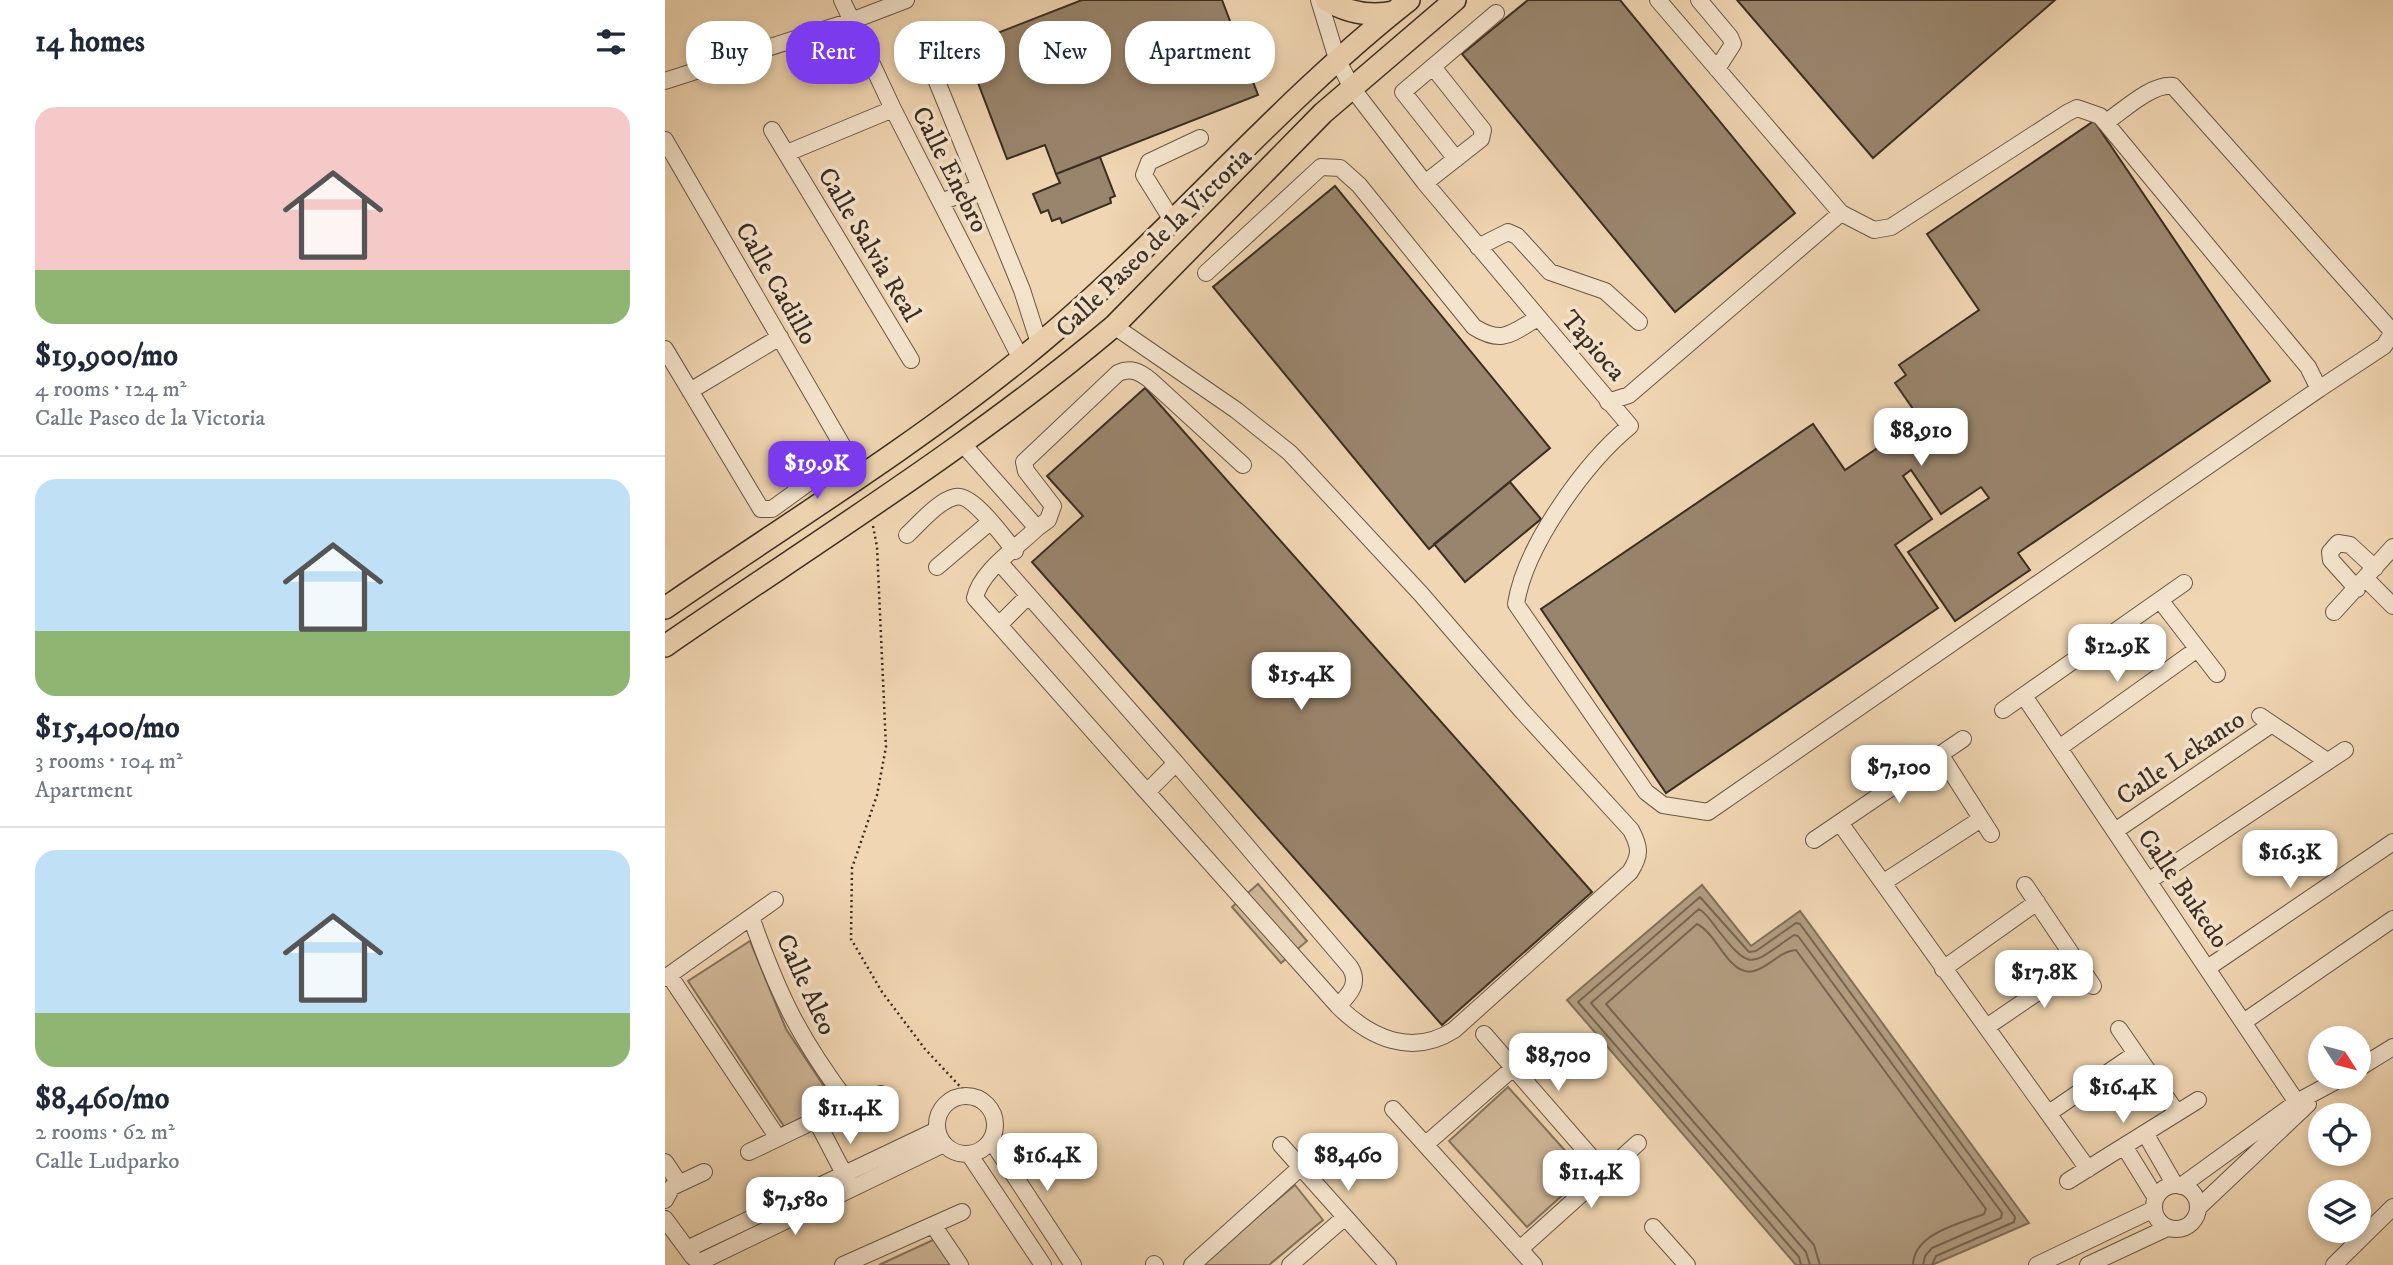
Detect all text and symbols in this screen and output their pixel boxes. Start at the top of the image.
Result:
chip: Buy [686,21,772,84]
chip: Rent [786,21,880,84]
chip: Filters [894,21,1005,84]
chip: New [1019,21,1111,84]
chip: Apartment [1125,21,1275,84]
icon: filters [592,23,630,61]
text: 14 homes [35,24,145,61]
street label: Calle Enebro [904,101,996,238]
street label: Calle Paseo de la Victoria [1049,141,1259,345]
icon: home [270,152,396,278]
street label: Calle Salvia Real [810,162,928,328]
street label: Calle Cadillo [727,216,824,351]
street label: Tapioca [1553,304,1633,388]
text: $19,900/mo [35,338,178,375]
text: 4 rooms · 124 m² [35,375,186,404]
text: Calle Paseo de la Victoria [35,404,265,433]
pin: $8,910 [1864,408,1978,468]
text: $8,910 [1890,416,1952,445]
pin: $19.9K [760,442,874,501]
text: $19.9K [784,449,850,478]
icon: home [270,524,396,650]
pin: $12.9K [2060,624,2174,684]
text: $12.9K [2084,632,2150,661]
pin: $15.4K [1244,652,1358,712]
text: $15.4K [1268,660,1334,689]
street label: Calle Lekanto [2110,703,2251,813]
text: $15,400/mo [35,710,180,747]
pin: $7,100 [1842,746,1956,805]
text: 3 rooms · 104 m² [35,747,183,776]
text: $7,100 [1867,753,1931,782]
text: Apartment [35,776,133,805]
street label: Calle Bukedo [2130,823,2236,955]
pin: $16.3K [2233,830,2347,890]
text: $16.3K [2258,838,2322,867]
icon: home [270,895,396,1021]
street label: Calle Aleo [768,929,843,1040]
pin: $17.8K [1987,950,2101,1010]
text: $17.8K [2011,958,2077,987]
north arrow [2308,1026,2371,1088]
map controls [2308,1026,2371,1243]
pin: $8,700 [1501,1034,1615,1093]
text: $8,700 [1525,1041,1591,1070]
pin: $16.4K [2066,1066,2180,1125]
text: $16.4K [2089,1073,2157,1102]
text: $8,460/mo [35,1081,169,1118]
pin: $11.4K [793,1086,907,1146]
text: $11.4K [818,1094,882,1123]
button: locate [2308,1103,2371,1166]
text: 2 rooms · 62 m² [35,1118,175,1147]
pin: $16.4K [990,1134,1104,1193]
pin: $8,460 [1291,1134,1405,1193]
text: $16.4K [1013,1141,1081,1170]
text: $8,460 [1314,1141,1382,1170]
text: Calle Ludparko [35,1147,180,1176]
pin: $11.4K [1534,1150,1648,1210]
text: $11.4K [1559,1158,1623,1187]
pin: $7,580 [738,1178,852,1237]
button: layers [2308,1180,2371,1243]
text: $7,580 [762,1185,828,1214]

